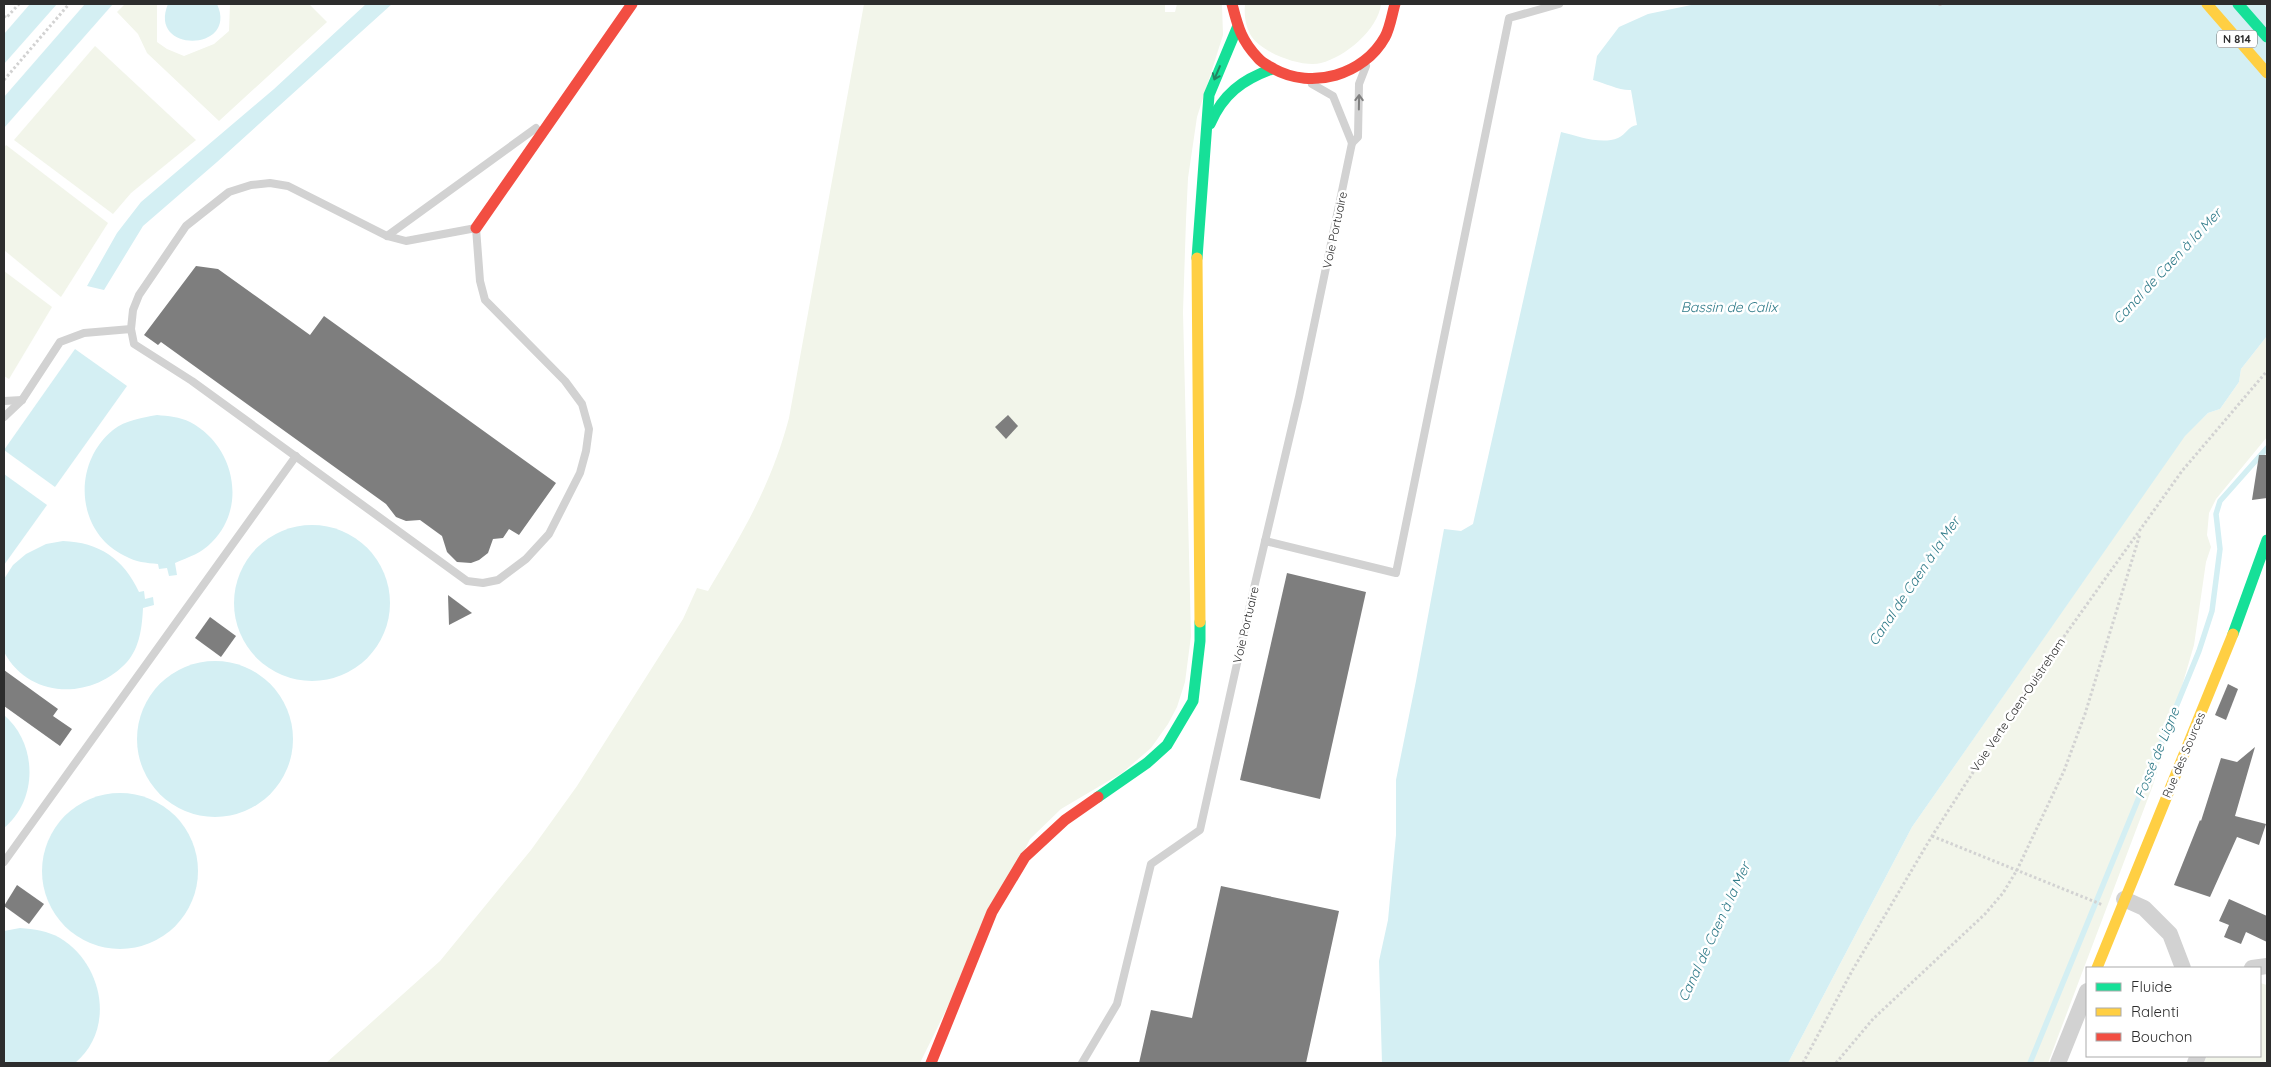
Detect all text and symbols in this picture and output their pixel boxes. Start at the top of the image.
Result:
road number: N 814 [2217,30,2257,48]
one-way arrow [1212,65,1222,80]
one-way arrow [1354,94,1364,110]
street label: Voie Portuaire [1319,190,1350,270]
water label: Canal de Caen à la Mer [2109,203,2226,328]
water label: Bassin de Calix [1681,298,1779,316]
water label: Canal de Caen à la Mer [1864,512,1965,649]
street label: Voie Portuaire [1229,585,1262,665]
street label: Voie Verte Caen-Ouistreham [1967,635,2068,775]
water label: Fossé de Ligne [2131,704,2184,801]
street label: Rue des Sources [2159,709,2208,800]
water label: Canal de Caen à la Mer [1674,858,1755,1005]
legend [2086,967,2261,1057]
text: Fluide [2131,977,2172,996]
text: Ralenti [2131,1002,2179,1021]
text: Bouchon [2131,1027,2192,1046]

